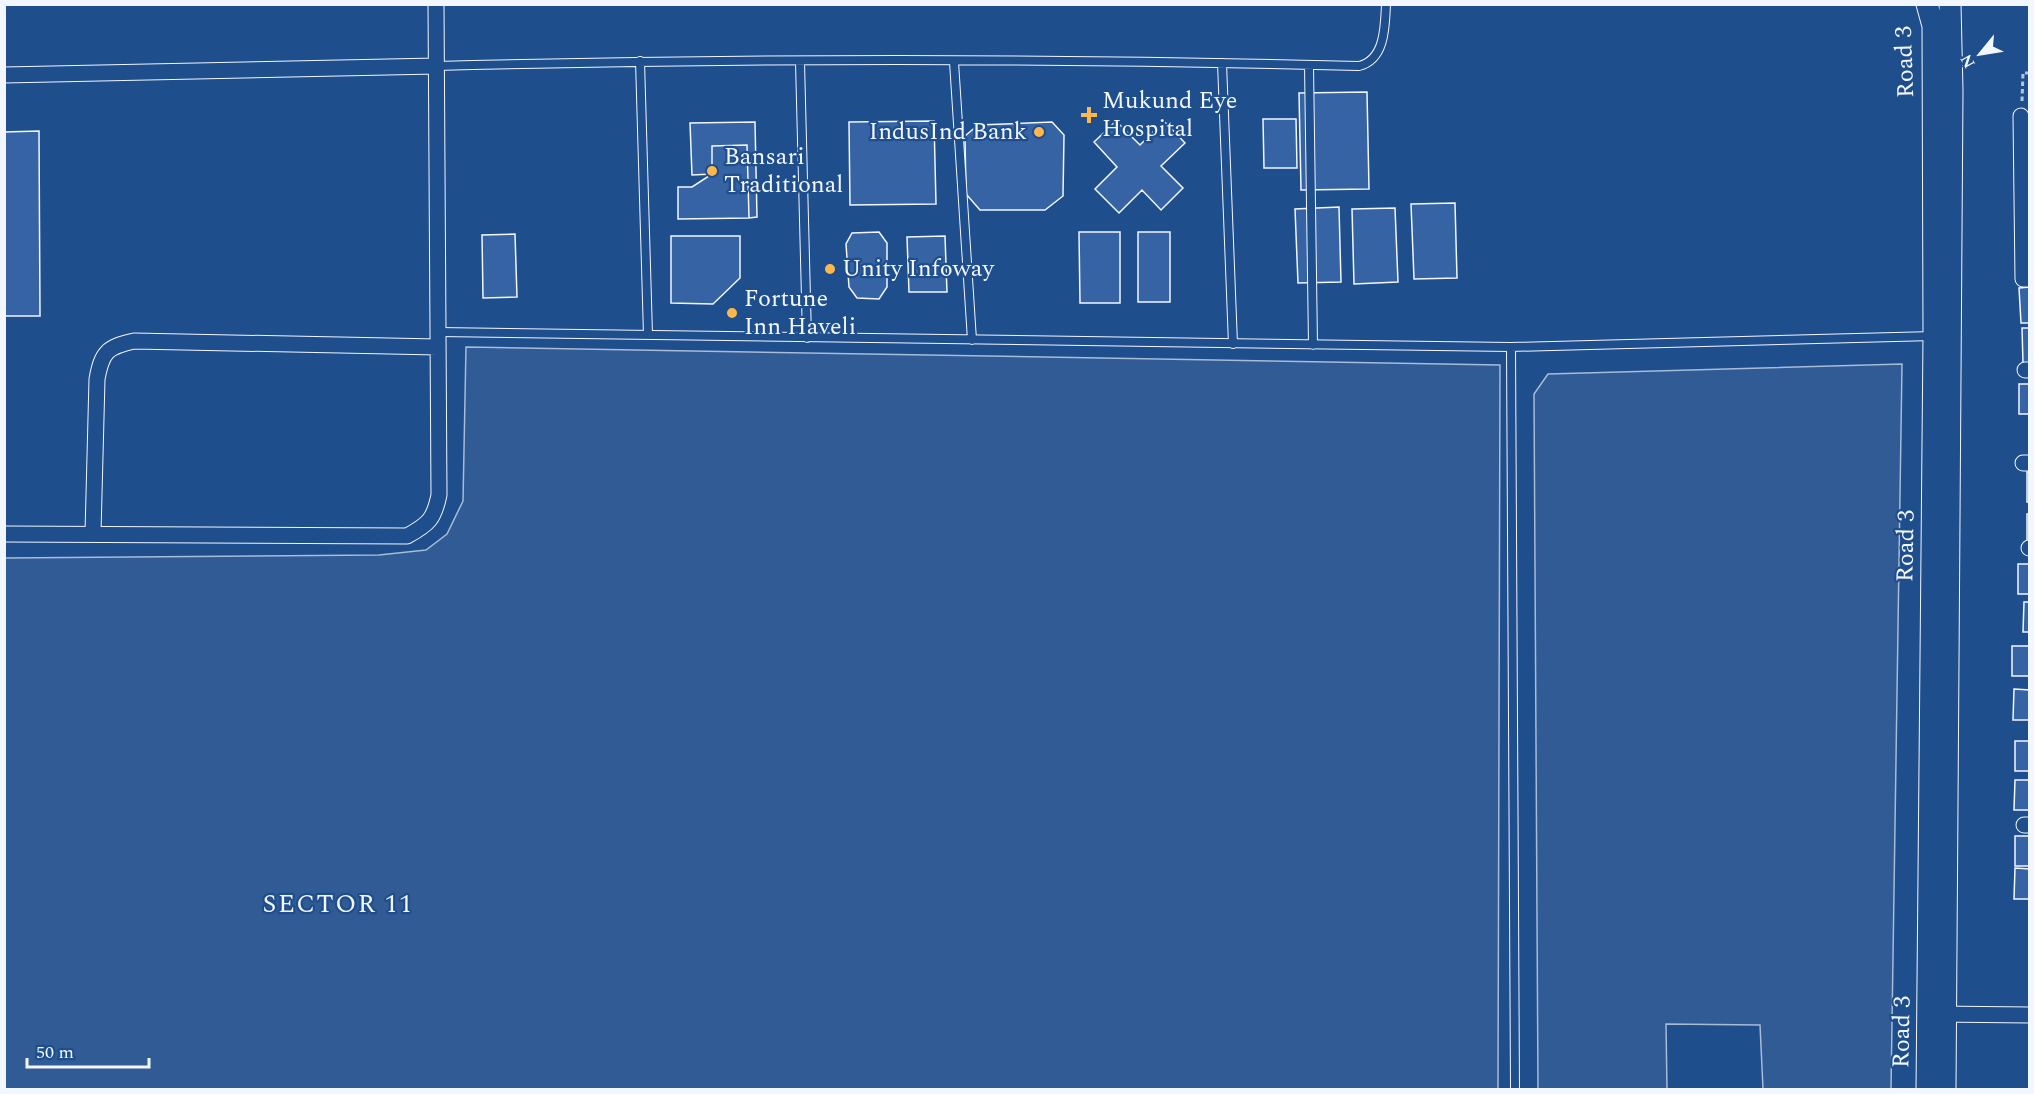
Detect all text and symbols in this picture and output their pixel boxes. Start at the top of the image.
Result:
north arrow [1950,24,2010,84]
street label: Road 3 [1886,25,1924,99]
text: N [1954,49,1982,73]
place label: Mukund Eye Hospital [1102,83,1237,147]
marker: Mukund Eye Hospital [1080,106,1098,124]
place label: IndusInd Bank [869,114,1027,150]
marker: IndusInd Bank [1032,125,1046,139]
place label: Bansari Traditional [724,139,843,203]
marker: Bansari Traditional [705,164,719,178]
place label: Unity Infoway [842,251,995,287]
marker: Unity Infoway [823,262,837,276]
place label: Fortune Inn Haveli [744,281,856,345]
marker: Fortune Inn Haveli [725,306,739,320]
street label: Road 3 [1887,510,1925,582]
district label: SECTOR 11 [263,884,413,924]
street label: Road 3 [1883,996,1921,1068]
scale bar [27,1031,148,1069]
text: 50 m [36,1039,74,1066]

